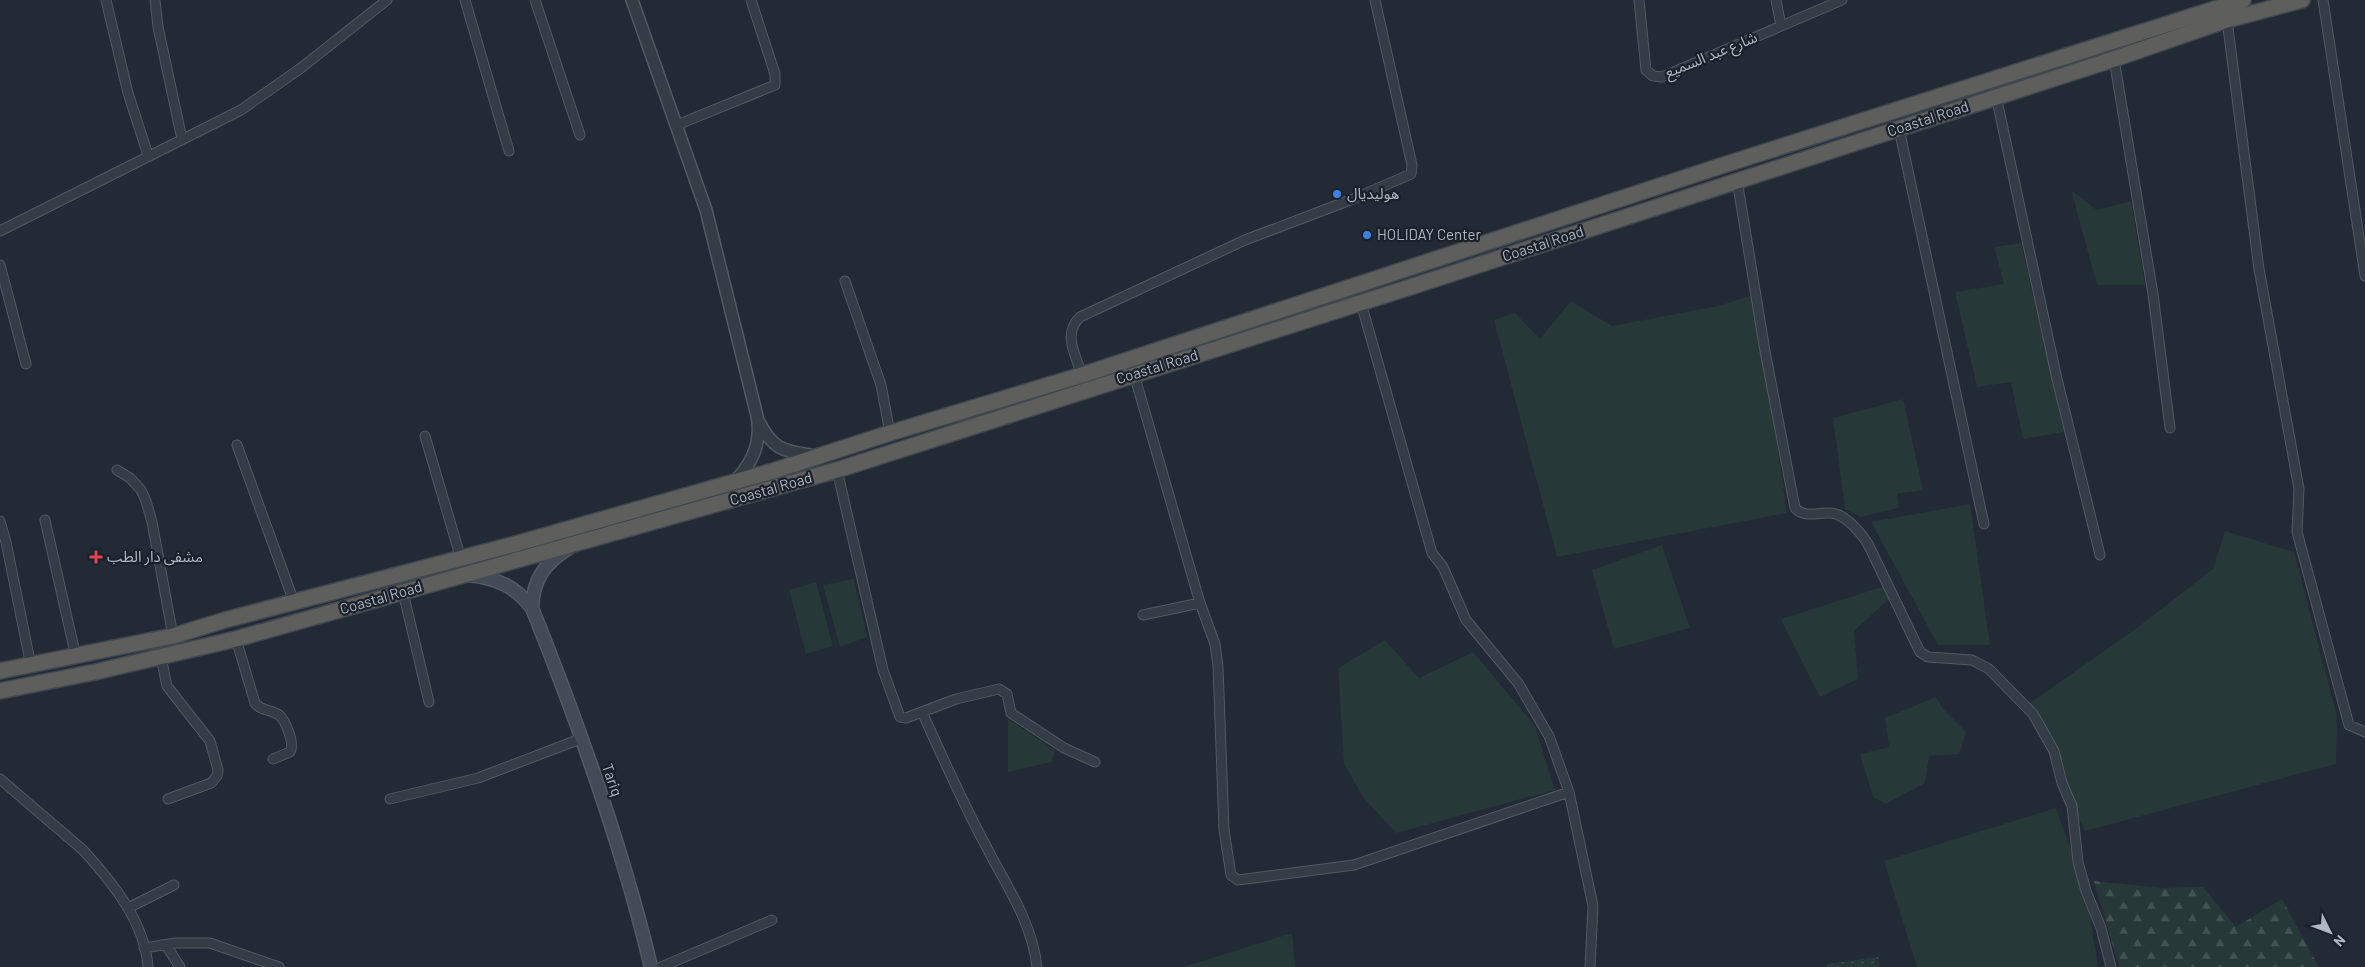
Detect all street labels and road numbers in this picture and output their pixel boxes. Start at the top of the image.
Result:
street label: شارع عبد السميع [1662,27,1761,85]
street label: Coastal Road [1885,96,1971,140]
street label: Coastal Road [1500,221,1586,265]
street label: Coastal Road [1113,345,1200,387]
street label: Coastal Road [727,468,814,508]
street label: Coastal Road [337,577,424,617]
street label: Tariq [599,761,627,798]

